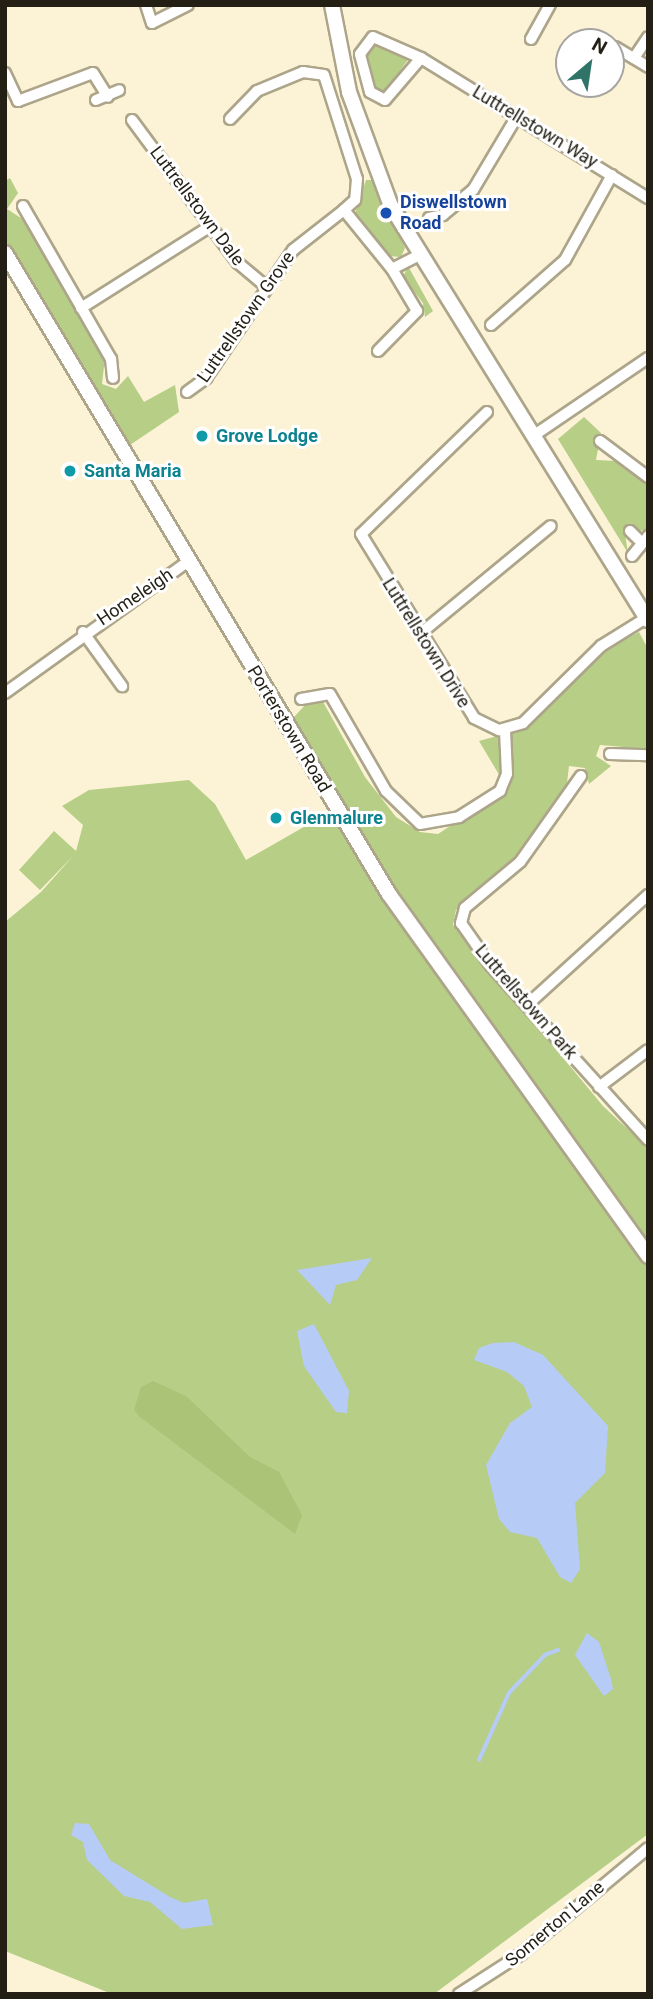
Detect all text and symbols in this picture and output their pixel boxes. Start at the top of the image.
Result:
north arrow [555,28,625,98]
text: N [588,33,611,59]
street label: Luttrellstown Way [468,81,602,173]
street label: Luttrellstown Dale [145,142,249,270]
place label: Diswellstown Road [400,192,507,234]
marker: Diswellstown Road [378,205,394,221]
street label: Luttrellstown Grove [193,247,299,387]
place label: Grove Lodge [216,425,318,447]
marker: Grove Lodge [194,428,210,444]
place label: Santa Maria [84,460,181,482]
marker: Santa Maria [62,463,78,479]
street label: Homeleigh [93,564,177,630]
street label: Luttrellstown Drive [377,574,475,712]
street label: Porterstown Road [243,662,335,796]
place label: Glenmalure [290,807,383,829]
marker: Glenmalure [268,810,284,826]
street label: Luttrellstown Park [470,940,582,1064]
street label: Somerton Lane [501,1876,609,1972]

